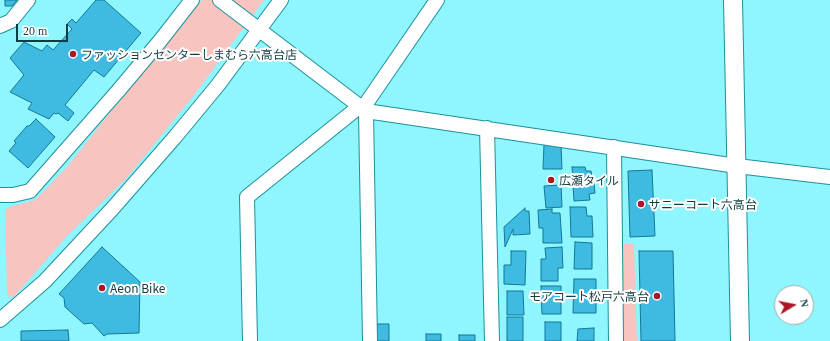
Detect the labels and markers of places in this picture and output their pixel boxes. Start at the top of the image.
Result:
place label: ファッションセンターしまむら六高台店 [81,47,297,61]
marker: ファッションセンターしまむら六高台店 [68,49,78,59]
place label: 広瀬タイル [559,173,619,187]
marker: 広瀬タイル [546,175,556,185]
place label: サニーコート六高台 [649,197,757,211]
marker: サニーコート六高台 [636,199,646,209]
place label: Aeon Bike [110,281,165,295]
marker: Aeon Bike [97,283,107,293]
place label: モアコート松戸六高台 [529,289,649,303]
marker: モアコート松戸六高台 [652,291,662,301]

